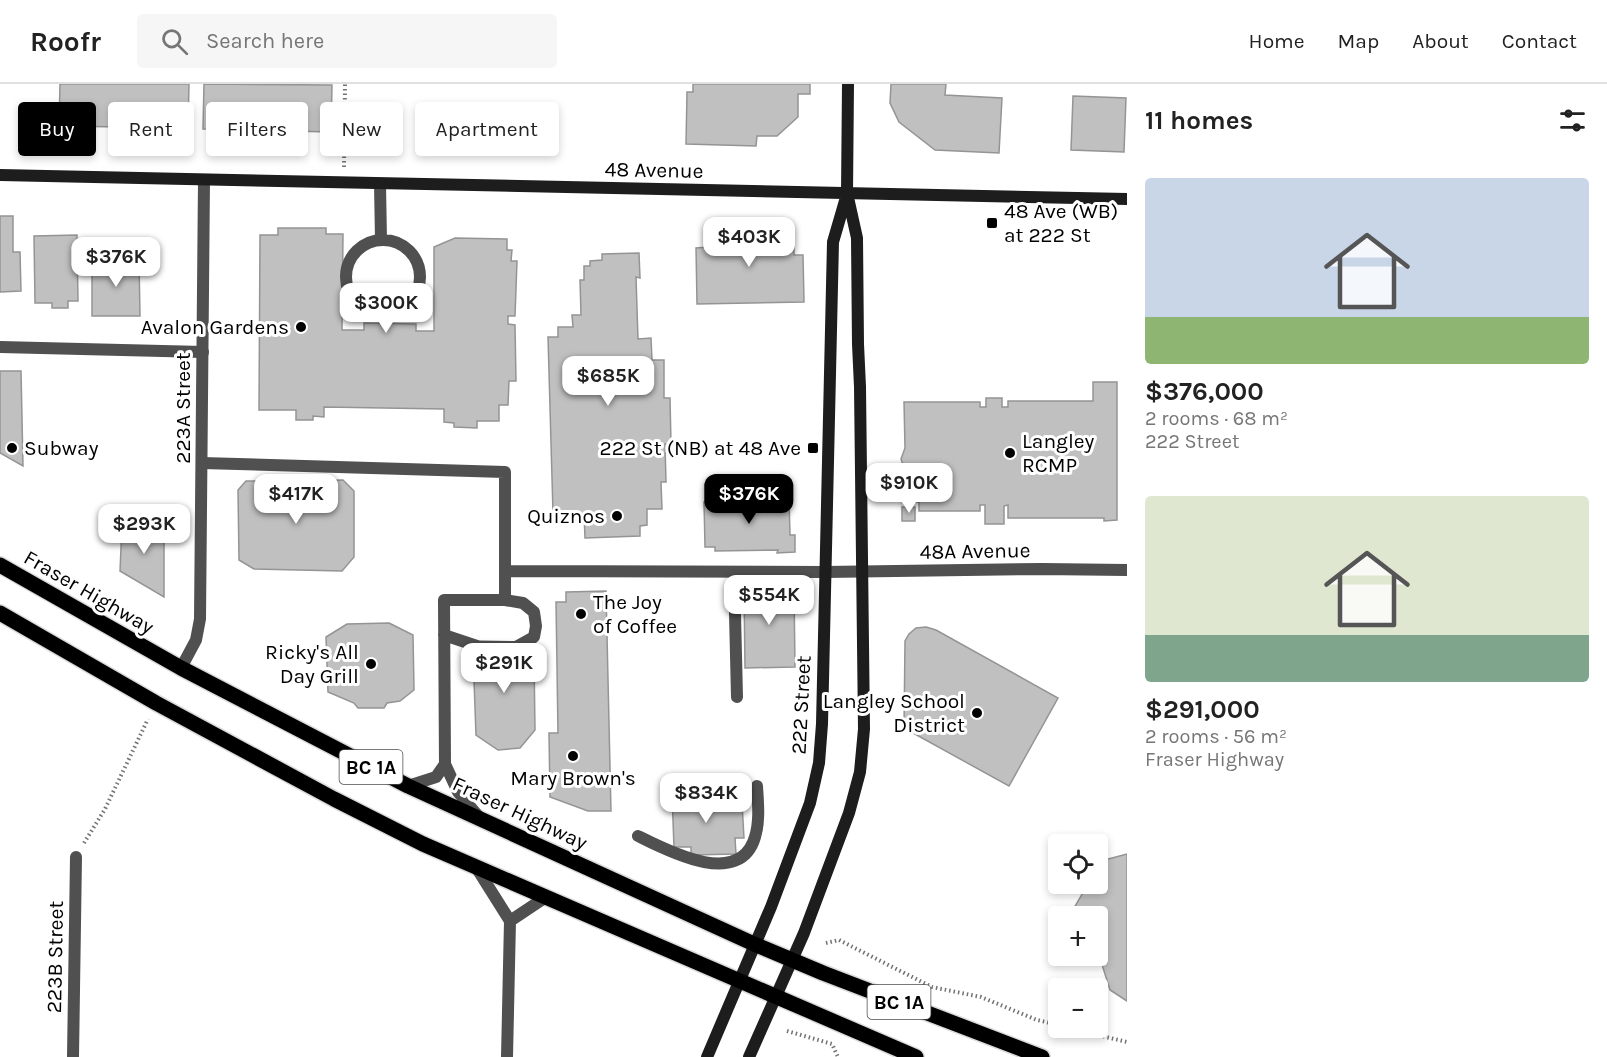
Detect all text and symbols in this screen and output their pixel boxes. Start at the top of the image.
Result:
search box [137,14,557,68]
text: Roofr [30,25,101,58]
icon: search [158,25,191,58]
text: Search here [206,28,324,54]
text: Home [1249,29,1305,53]
text: Map [1338,29,1379,53]
text: About [1412,29,1469,53]
text: Contact [1502,29,1577,53]
chip: Buy [18,102,96,156]
chip: Rent [108,102,194,156]
chip: Filters [206,102,308,156]
chip: New [320,102,403,156]
chip: Apartment [415,102,559,156]
icon: filters [1556,104,1589,137]
text: 11 homes [1145,105,1253,136]
street label: 48 Avenue [604,157,704,183]
place label: 48 Ave (WB) at 222 St [1004,199,1118,247]
marker: 48 Ave (WB) at 222 St [985,216,999,230]
pin: $403K [707,217,791,268]
icon: home [1313,217,1421,325]
text: $403K [717,225,781,248]
pin: $376K [74,237,158,288]
text: $376K [85,245,147,268]
pin: $300K [344,283,428,334]
text: $300K [354,291,418,314]
place label: Avalon Gardens [141,315,289,339]
marker: Avalon Gardens [294,320,308,334]
street label: 223A Street [171,352,195,464]
pin: $685K [566,356,650,407]
text: $685K [576,364,640,387]
text: $376,000 [1145,376,1264,407]
text: 2 rooms · 68 m² [1145,407,1288,430]
place label: Langley RCMP [1022,429,1095,477]
text: 222 Street [1145,430,1239,453]
place label: Subway [24,436,99,460]
place label: 222 St (NB) at 48 Ave [600,436,801,460]
marker: Subway [5,441,19,455]
marker: 222 St (NB) at 48 Ave [806,441,820,455]
marker: Langley RCMP [1003,446,1017,460]
pin: $910K [867,463,951,514]
text: $910K [880,471,938,494]
pin: $417K [254,474,338,525]
pin: $376K [707,474,791,525]
text: $417K [268,482,324,505]
text: $376K [718,482,780,505]
pin: $293K [102,504,186,555]
place label: Quiznos [527,504,605,528]
marker: Quiznos [610,509,624,523]
text: $293K [112,512,176,535]
icon: home [1313,535,1421,643]
street label: 48A Avenue [919,538,1031,564]
street label: Fraser Highway [20,545,158,639]
pin: $554K [727,575,811,626]
text: $554K [738,583,800,606]
place label: The Joy of Coffee [593,590,677,638]
marker: The Joy of Coffee [574,607,588,621]
place label: Ricky's All Day Grill [265,640,359,688]
pin: $291K [462,643,546,694]
text: $291K [475,651,533,674]
street label: 222 Street [786,655,816,755]
marker: Ricky's All Day Grill [364,657,378,671]
place label: Langley School District [823,689,965,737]
text: $291,000 [1145,694,1260,725]
marker: Langley School District [970,706,984,720]
text: 2 rooms · 56 m² [1145,725,1287,748]
text: Fraser Highway [1145,748,1284,771]
marker: Mary Brown's [566,749,580,763]
road number: BC 1A [340,750,403,784]
place label: Mary Brown's [510,766,636,790]
street label: Fraser Highway [449,771,591,855]
pin: $834K [664,773,748,824]
text: $834K [674,781,738,804]
map controls [1048,834,1108,1038]
button: locate [1048,834,1108,894]
street label: 223B Street [42,900,68,1013]
button: + [1048,906,1108,966]
button: − [1048,978,1108,1038]
road number: BC 1A [868,985,930,1019]

